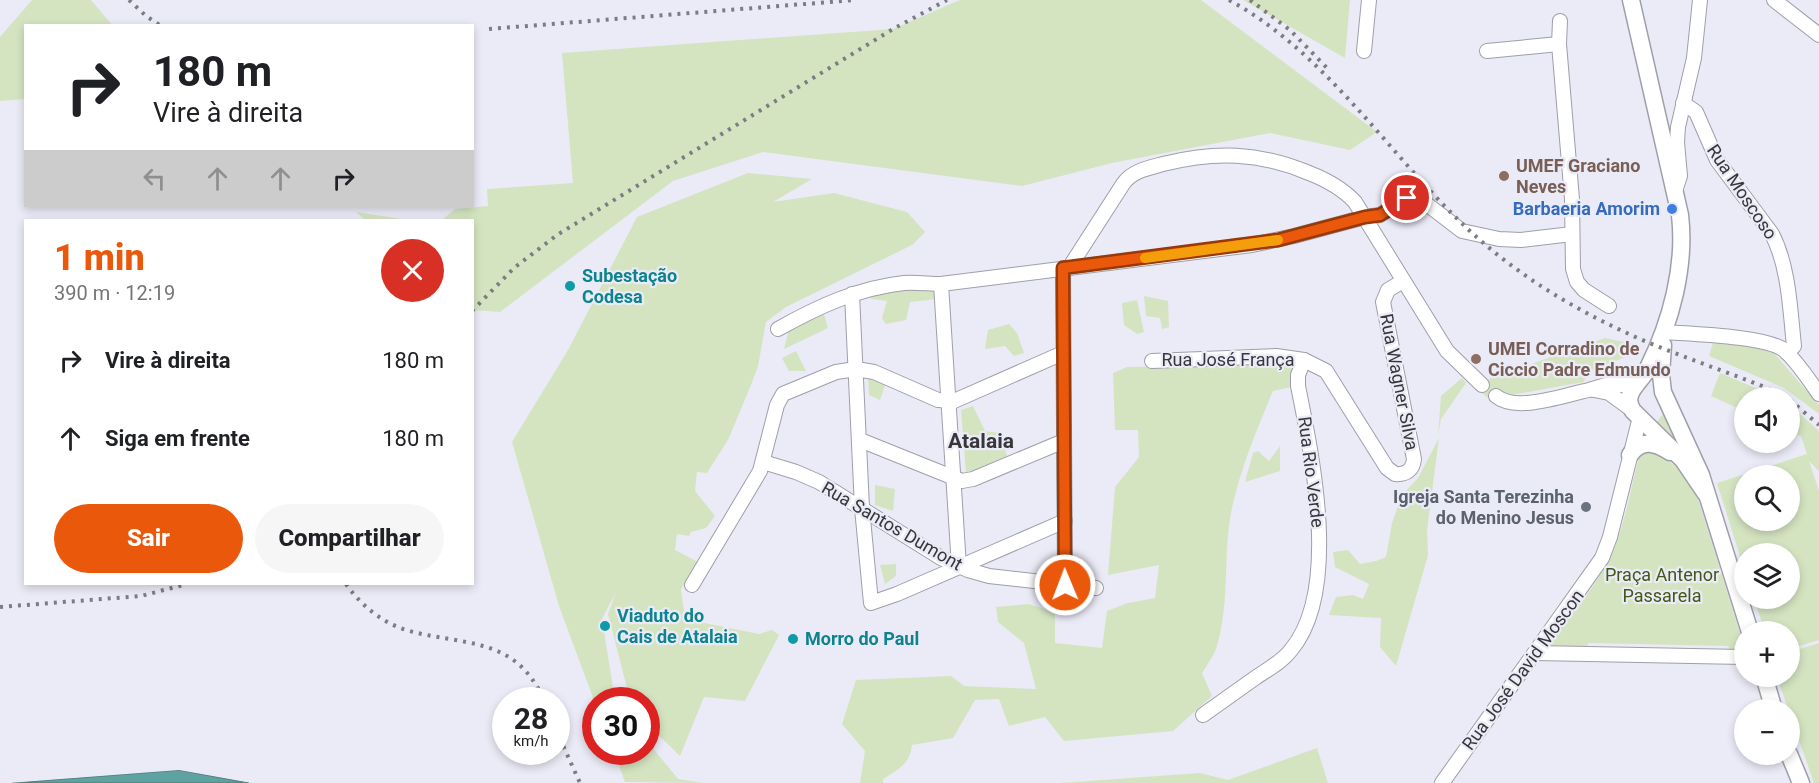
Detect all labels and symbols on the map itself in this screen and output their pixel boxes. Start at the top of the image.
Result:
street label: Rua Moscoso [1703,140,1782,243]
place label: UMEF Graciano Neves [1516,155,1640,197]
marker: UMEF Graciano Neves [1497,169,1511,183]
pin [1381,172,1432,223]
place label: Barbaeria Amorim [1513,198,1660,219]
marker: Barbaeria Amorim [1665,202,1679,216]
place label: Subestação Codesa [582,265,677,307]
marker: Subestação Codesa [563,279,577,293]
street label: Rua Wagner Silva [1376,312,1423,452]
place label: UMEI Corradino de Ciccio Padre Edmundo [1488,338,1671,380]
street label: Rua José França [1161,349,1295,370]
marker: UMEI Corradino de Ciccio Padre Edmundo [1469,352,1483,366]
street label: Rua Rio Verde [1294,415,1329,529]
district label: Atalaia [948,429,1014,453]
street label: Rua Santos Dumont [818,477,966,574]
place label: Igreja Santa Terezinha do Menino Jesus [1393,486,1574,528]
marker: Igreja Santa Terezinha do Menino Jesus [1579,500,1593,514]
position arrow [1033,553,1097,617]
park label: Praça Antenor Passarela [1605,564,1719,606]
street label: Rua José David Moscon [1457,586,1588,754]
place label: Viaduto do Cais de Atalaia [617,605,738,647]
marker: Viaduto do Cais de Atalaia [598,619,612,633]
place label: Morro do Paul [805,628,919,649]
marker: Morro do Paul [786,632,800,646]
speed limit sign: 30 [582,687,660,765]

